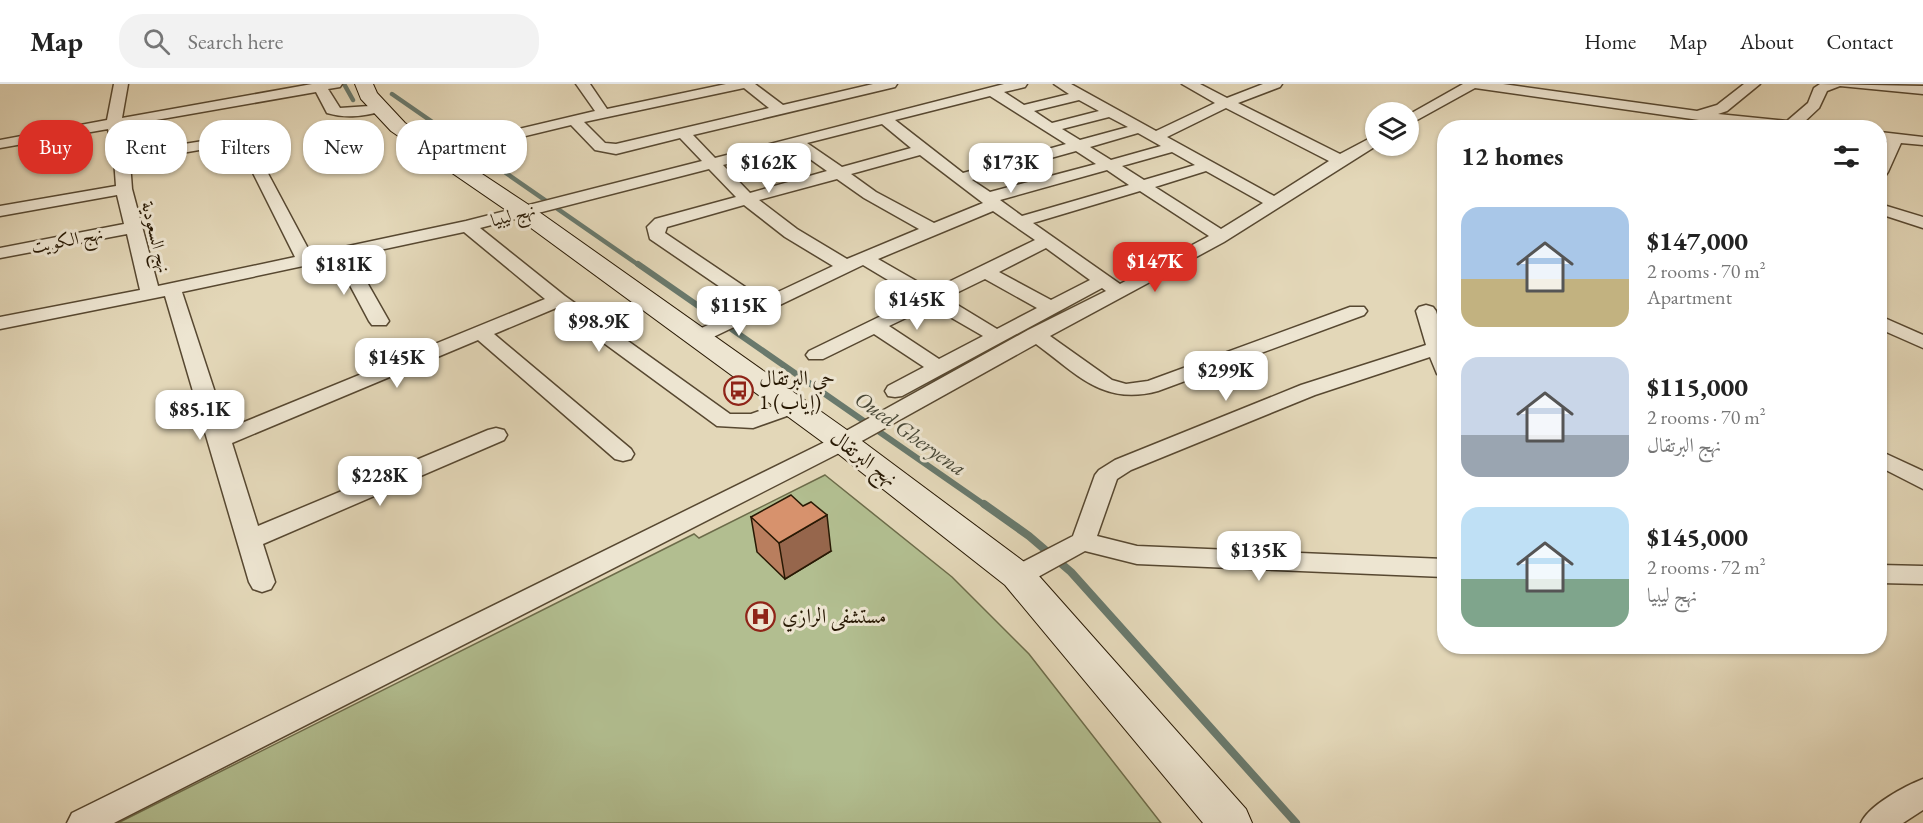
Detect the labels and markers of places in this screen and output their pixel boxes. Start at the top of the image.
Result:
pin: $162K [727,143,811,194]
pin: $173K [969,143,1053,194]
pin: $147K [1113,242,1197,293]
pin: $181K [302,245,386,296]
pin: $145K [875,280,959,331]
pin: $115K [697,286,781,337]
pin: $98.9K [550,302,648,353]
pin: $145K [355,338,439,389]
pin: $299K [1184,351,1268,402]
place label: حي البرتقال 1 (إياب) [759,364,835,416]
bus stop icon: حي البرتقال 1 (إياب) [722,374,754,406]
pin: $85.1K [151,390,249,441]
pin: $228K [338,456,422,507]
pin: $135K [1217,531,1301,582]
hospital icon: مستشفى الرازي [745,600,777,632]
place label: مستشفى الرازي [782,602,887,632]

